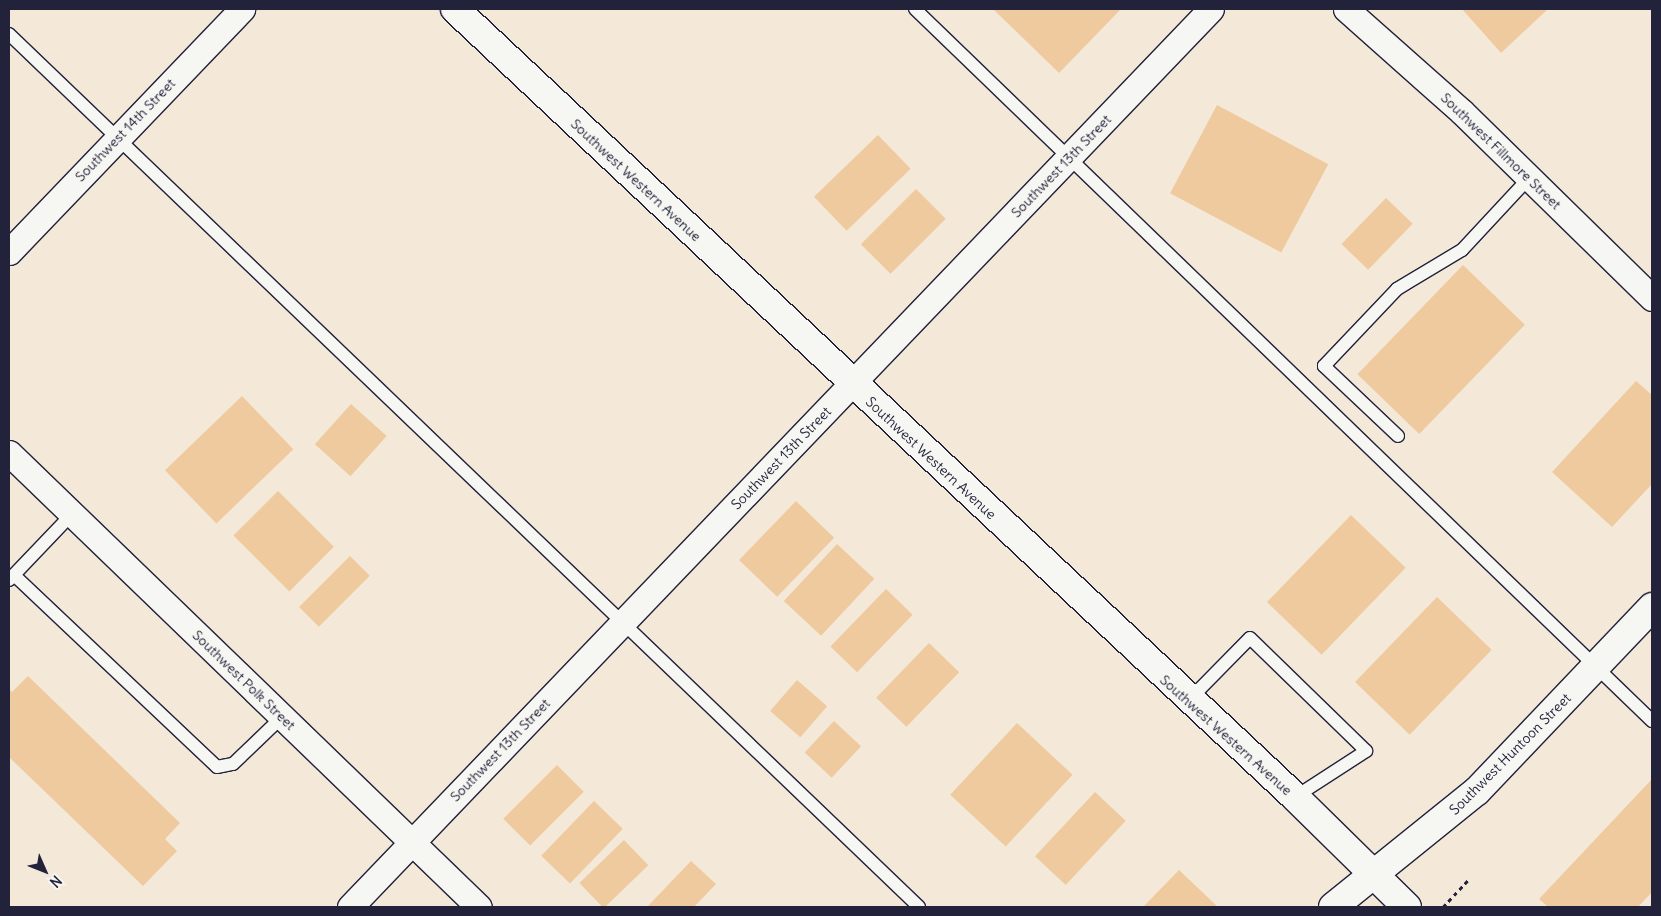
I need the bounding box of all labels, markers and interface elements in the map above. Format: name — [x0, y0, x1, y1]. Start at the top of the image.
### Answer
street label: Southwest 14th Street — [71, 75, 179, 185]
street label: Southwest Fillmore Street — [1437, 89, 1565, 213]
street label: Southwest 13th Street — [1008, 111, 1114, 221]
street label: Southwest Western Avenue — [567, 115, 705, 245]
street label: Southwest Western Avenue — [862, 393, 1000, 523]
street label: Southwest 13th Street — [728, 403, 834, 513]
street label: Southwest Polk Street — [189, 627, 299, 733]
street label: Southwest Western Avenue — [1157, 671, 1295, 799]
street label: Southwest Huntoon Street — [1446, 690, 1574, 818]
street label: Southwest 13th Street — [447, 695, 553, 805]
north arrow — [20, 846, 70, 896]
text: N — [46, 872, 66, 891]

